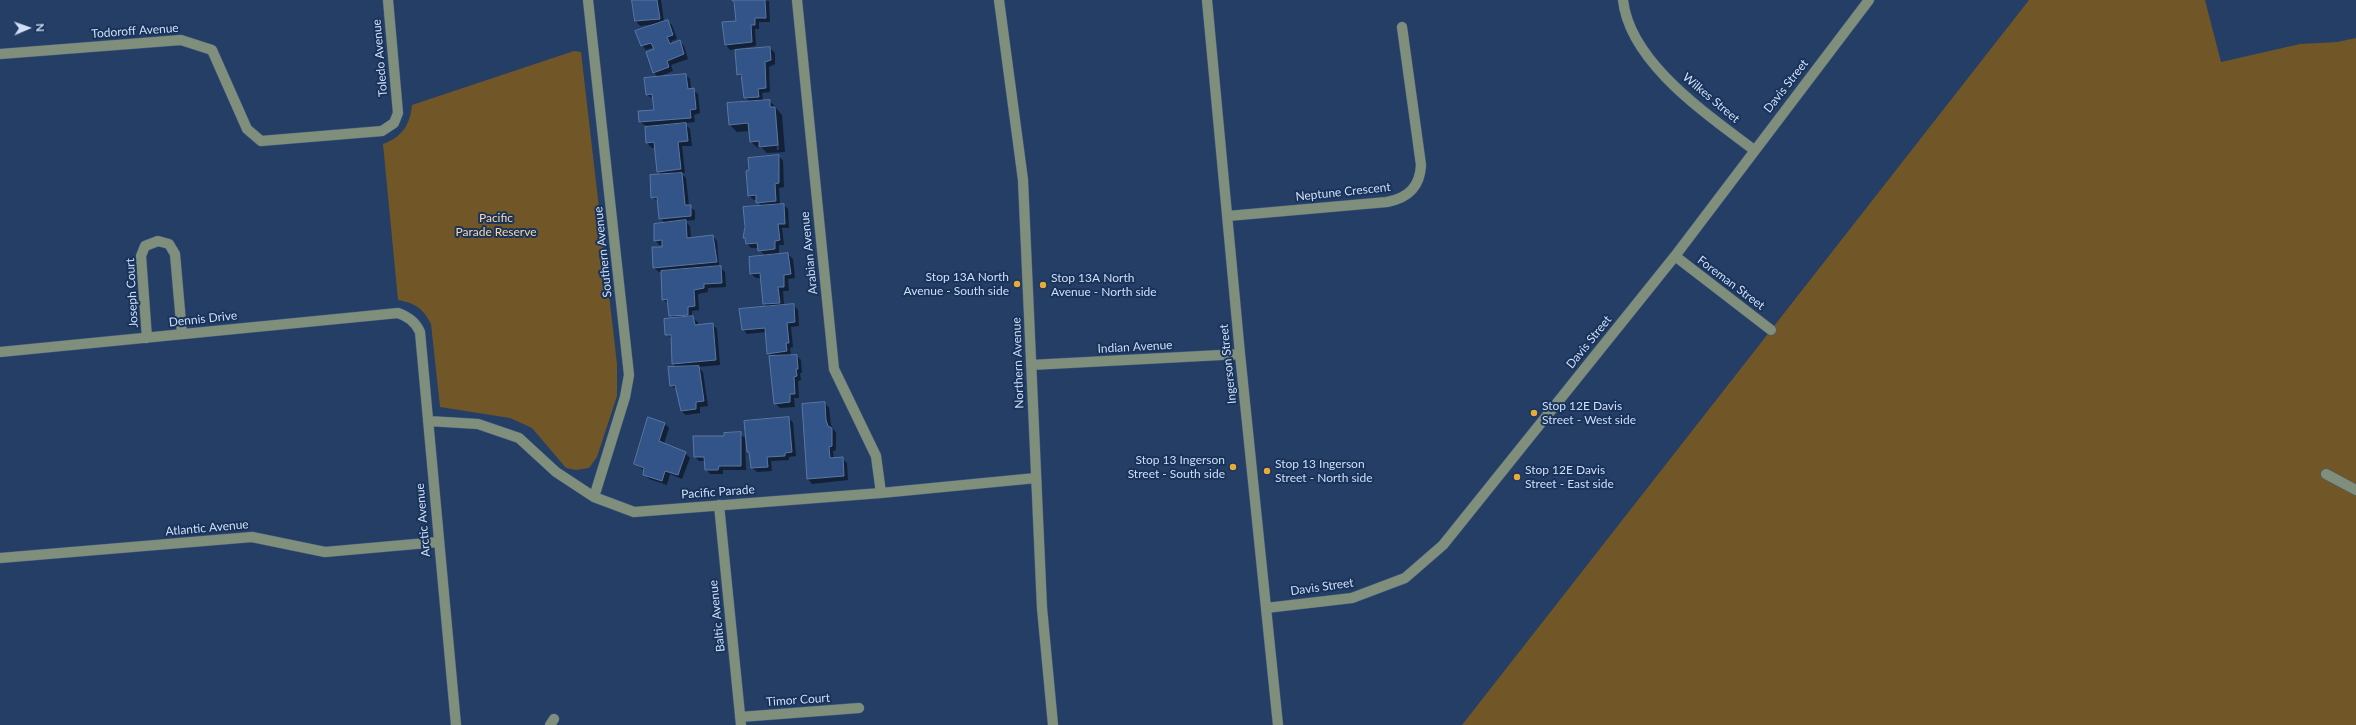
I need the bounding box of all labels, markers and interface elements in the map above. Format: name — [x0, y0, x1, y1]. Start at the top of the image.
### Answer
north arrow — [8, 8, 48, 48]
street label: Toledo Avenue — [369, 19, 391, 97]
street label: Todoroff Avenue — [91, 21, 179, 41]
text: N — [34, 23, 47, 32]
street label: Davis Street — [1761, 56, 1811, 116]
street label: Wilkes Street — [1680, 70, 1742, 126]
street label: Neptune Crescent — [1295, 180, 1391, 204]
street label: Southern Avenue — [591, 206, 615, 298]
park label: Pacific Parade Reserve — [455, 211, 537, 239]
street label: Arabian Avenue — [797, 211, 821, 295]
street label: Foreman Street — [1694, 253, 1768, 313]
street label: Joseph Court — [123, 258, 141, 328]
place label: Stop 13A North Avenue - South side — [904, 270, 1009, 298]
place label: Stop 13A North Avenue - North side — [1051, 271, 1157, 299]
marker: Stop 13A North Avenue - South side — [1012, 279, 1022, 289]
marker: Stop 13A North Avenue - North side — [1038, 280, 1048, 290]
street label: Dennis Drive — [168, 308, 238, 330]
street label: Davis Street — [1563, 313, 1615, 371]
street label: Northern Avenue — [1009, 317, 1027, 409]
street label: Ingerson Street — [1217, 323, 1239, 405]
street label: Indian Avenue — [1097, 338, 1173, 356]
place label: Stop 12E Davis Street - West side — [1542, 399, 1636, 427]
marker: Stop 12E Davis Street - West side — [1529, 408, 1539, 418]
place label: Stop 13 Ingerson Street - South side — [1128, 453, 1225, 481]
place label: Stop 13 Ingerson Street - North side — [1275, 457, 1373, 485]
marker: Stop 13 Ingerson Street - South side — [1228, 462, 1238, 472]
place label: Stop 12E Davis Street - East side — [1525, 463, 1614, 491]
marker: Stop 13 Ingerson Street - North side — [1262, 466, 1272, 476]
marker: Stop 12E Davis Street - East side — [1512, 472, 1522, 482]
street label: Pacific Parade — [681, 482, 755, 502]
street label: Arctic Avenue — [413, 483, 433, 557]
street label: Atlantic Avenue — [165, 517, 249, 539]
street label: Davis Street — [1289, 575, 1355, 599]
street label: Baltic Avenue — [706, 579, 728, 653]
street label: Timor Court — [766, 691, 830, 709]

